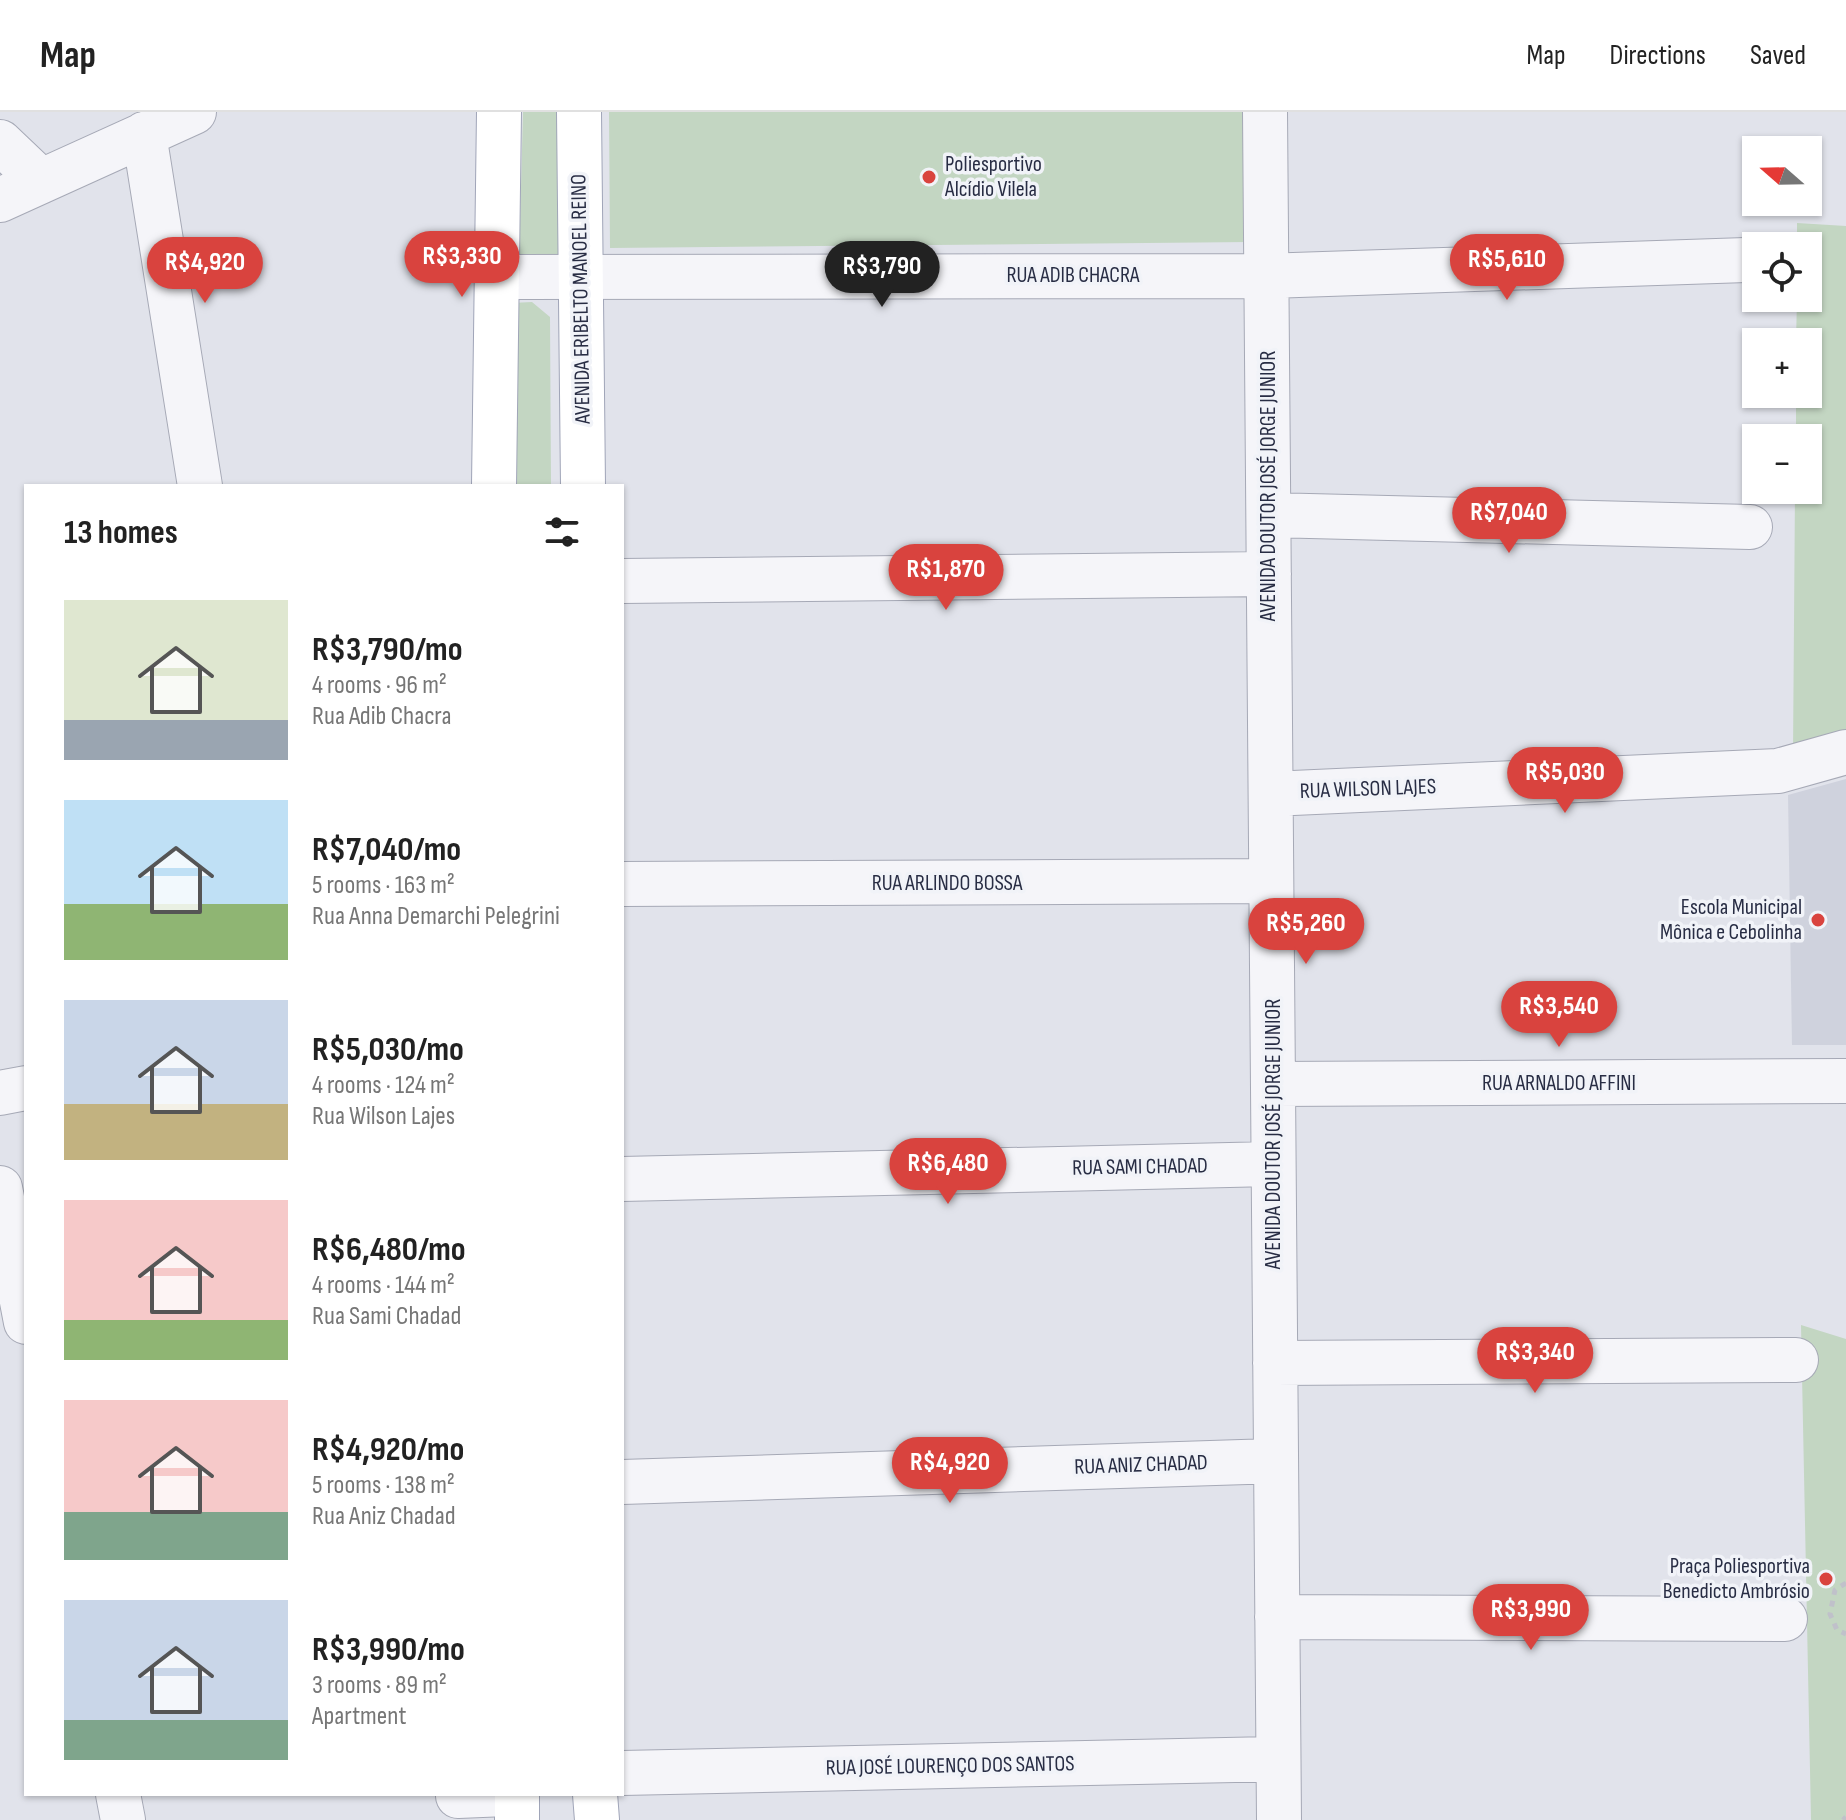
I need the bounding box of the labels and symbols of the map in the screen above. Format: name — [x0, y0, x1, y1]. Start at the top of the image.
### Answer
north arrow — [1742, 136, 1822, 216]
place label: Poliesportivo Alcídio Vilela — [944, 151, 1042, 203]
marker: Poliesportivo Alcídio Vilela — [920, 168, 938, 186]
street label: AVENIDA ERIBELTO MANOEL REINO — [565, 174, 597, 425]
pin: R$3,330 — [388, 231, 536, 299]
pin: R$5,610 — [1433, 234, 1581, 302]
pin: R$4,920 — [131, 237, 279, 305]
pin: R$3,790 — [808, 241, 956, 309]
street label: RUA ADIB CHACRA — [1007, 262, 1140, 289]
street label: AVENIDA DOUTOR JOSÉ JORGE JUNIOR — [1255, 351, 1282, 622]
pin: R$7,040 — [1435, 487, 1583, 555]
pin: R$1,870 — [872, 544, 1020, 612]
pin: R$5,030 — [1491, 747, 1639, 815]
street label: RUA WILSON LAJES — [1299, 773, 1437, 805]
street label: RUA ARLINDO BOSSA — [872, 870, 1023, 897]
place label: Escola Municipal Mônica e Cebolinha — [1660, 894, 1802, 946]
pin: R$5,260 — [1232, 898, 1380, 966]
marker: Escola Municipal Mônica e Cebolinha — [1809, 911, 1827, 929]
pin: R$3,540 — [1485, 981, 1633, 1049]
street label: AVENIDA DOUTOR JOSÉ JORGE JUNIOR — [1260, 999, 1287, 1270]
street label: RUA ARNALDO AFFINI — [1482, 1070, 1636, 1097]
pin: R$6,480 — [874, 1138, 1022, 1206]
street label: RUA SAMI CHADAD — [1072, 1152, 1208, 1182]
pin: R$3,340 — [1461, 1327, 1609, 1395]
pin: R$4,920 — [876, 1437, 1024, 1505]
street label: RUA ANIZ CHADAD — [1074, 1449, 1208, 1481]
place label: Praça Poliesportiva Benedicto Ambrósio — [1663, 1553, 1810, 1605]
marker: Praça Poliesportiva Benedicto Ambrósio — [1817, 1570, 1835, 1588]
pin: R$3,990 — [1457, 1584, 1605, 1652]
street label: RUA JOSÉ LOURENÇO DOS SANTOS — [825, 1750, 1075, 1782]

